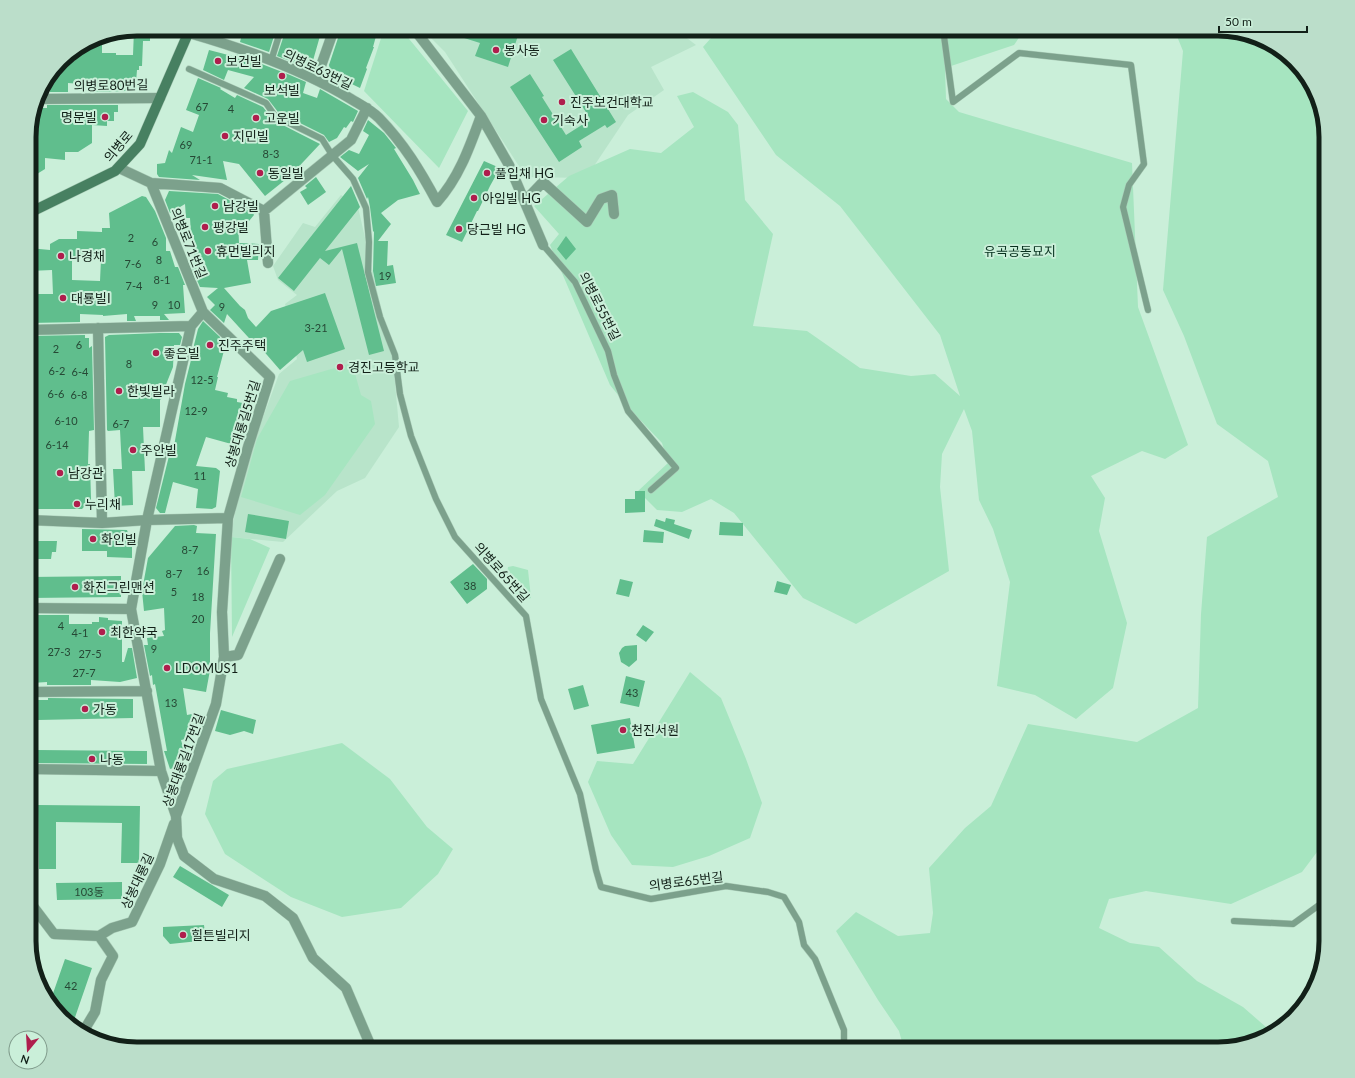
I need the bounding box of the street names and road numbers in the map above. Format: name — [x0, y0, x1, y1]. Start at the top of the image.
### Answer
street label: 의병로63번길 — [281, 45, 355, 93]
street label: 의병로80번길 — [73, 76, 149, 94]
street label: 의병로 — [100, 127, 136, 165]
street label: 의병로71번길 — [168, 205, 210, 281]
street label: 의병로55번길 — [576, 269, 624, 343]
street label: 상봉대룡길5번길 — [221, 378, 263, 470]
street label: 의병로65번길 — [471, 539, 533, 605]
street label: 상봉대룡길17번길 — [159, 711, 207, 809]
street label: 상봉대룡길 — [117, 851, 157, 911]
street label: 의병로65번길 — [648, 868, 724, 894]

